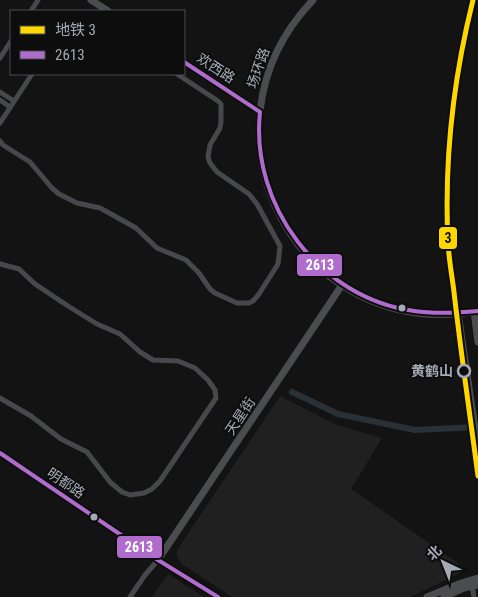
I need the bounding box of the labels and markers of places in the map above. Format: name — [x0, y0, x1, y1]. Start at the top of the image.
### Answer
unlabelled marker — [397, 303, 407, 313]
place label: 黄鹤山 — [411, 363, 453, 379]
marker: 黄鹤山 — [457, 364, 471, 378]
unlabelled marker — [89, 512, 99, 522]

